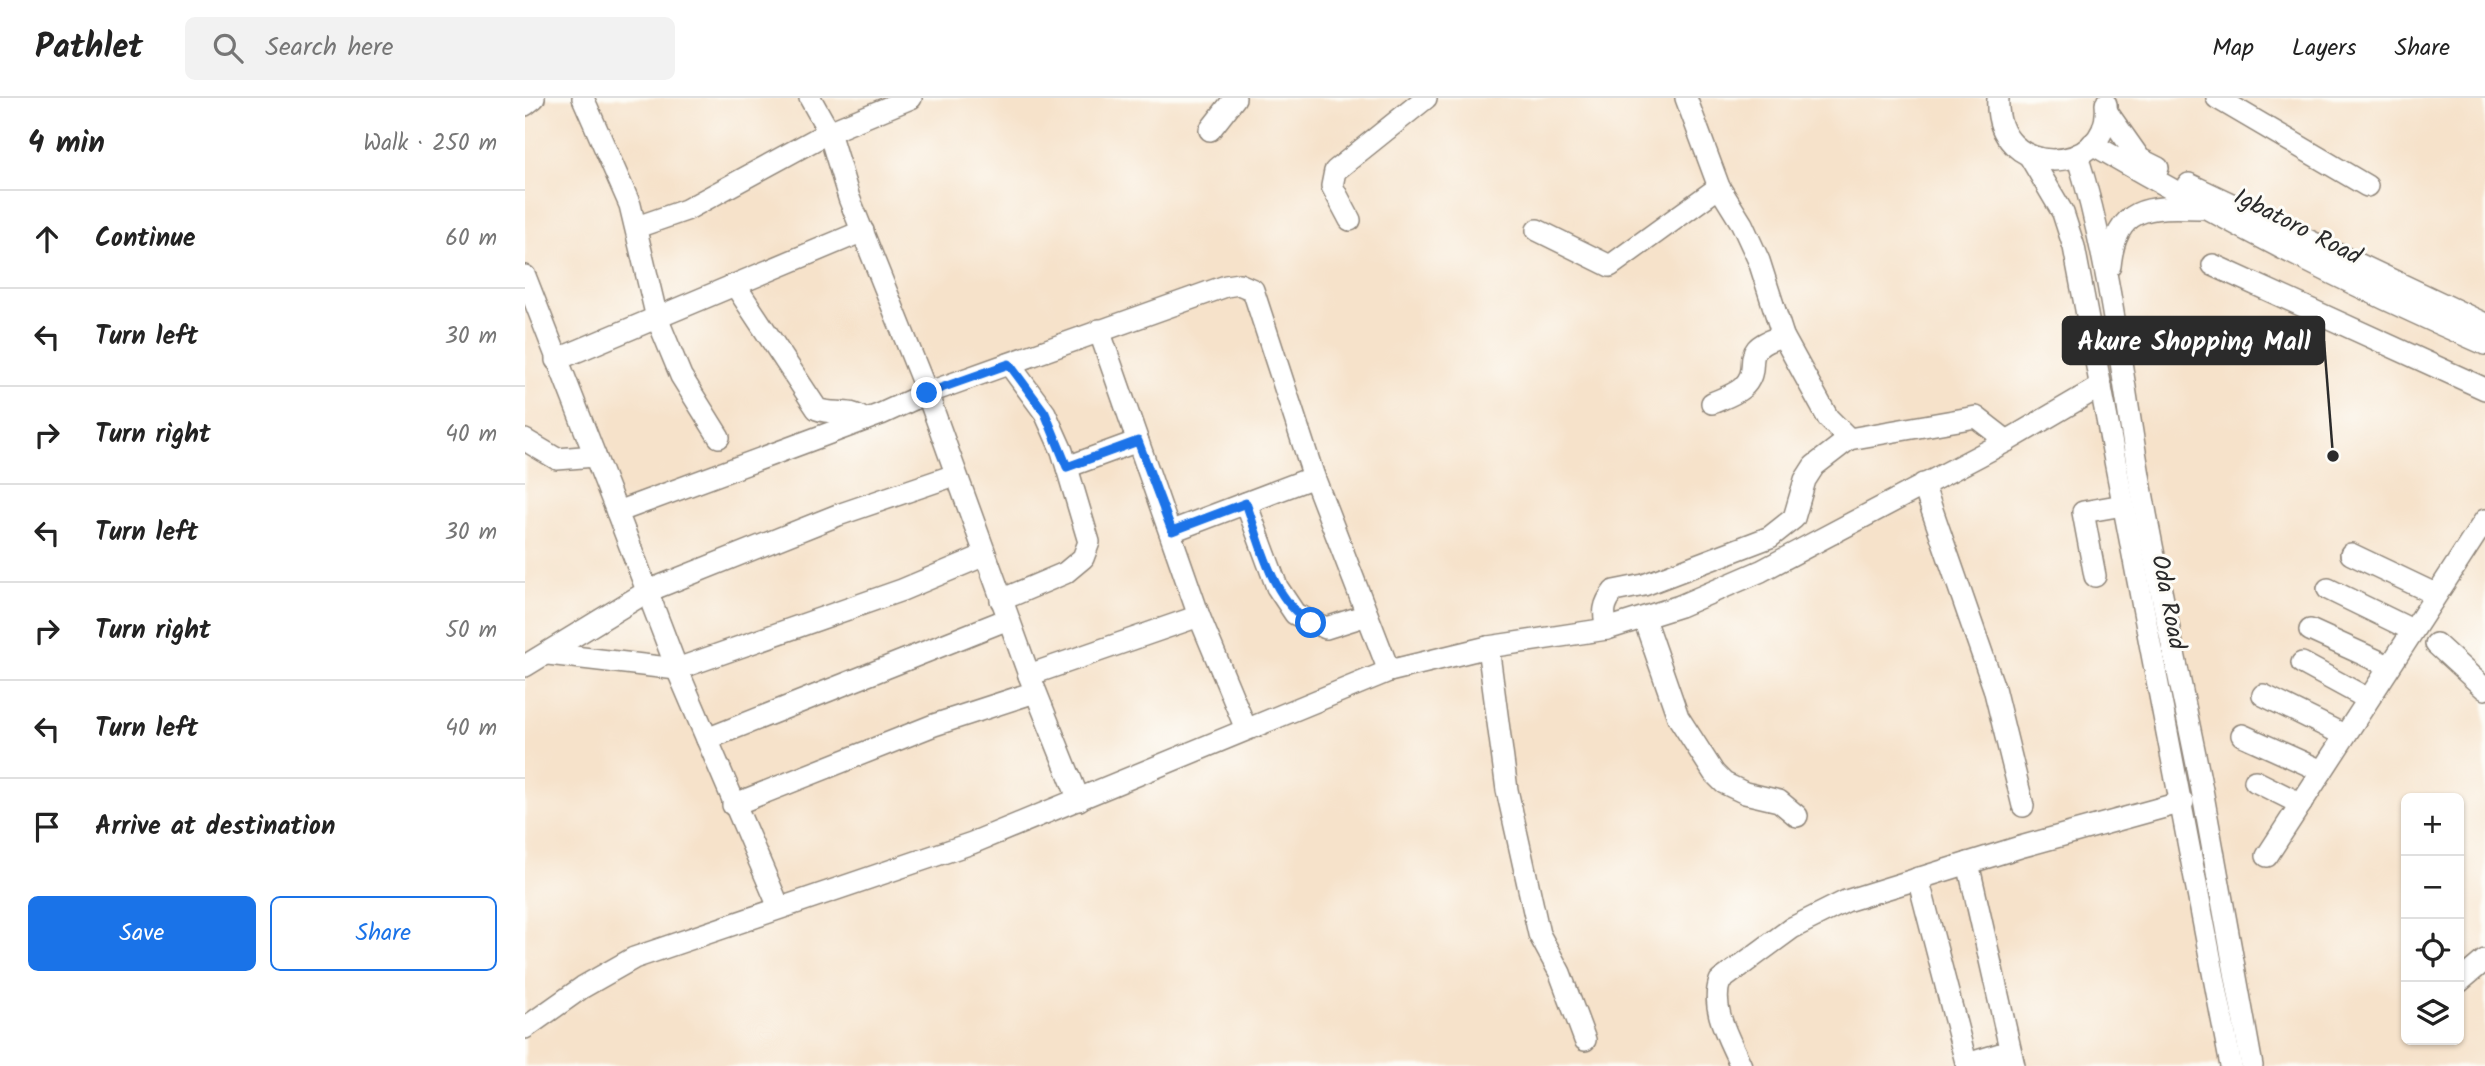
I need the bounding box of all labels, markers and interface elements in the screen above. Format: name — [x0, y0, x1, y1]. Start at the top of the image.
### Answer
search box — [185, 17, 675, 80]
text: Pathlet — [35, 22, 143, 75]
text: Search here — [265, 27, 393, 69]
icon: search — [209, 29, 247, 67]
text: Map — [2212, 29, 2254, 68]
text: Layers — [2292, 29, 2356, 68]
text: Share — [2394, 29, 2450, 68]
text: 4 min — [28, 120, 105, 168]
text: Walk · 250 m — [363, 126, 497, 162]
street label: Igbatoro Road — [2226, 178, 2369, 277]
text: Continue — [95, 218, 196, 260]
icon: ahead — [28, 220, 66, 258]
text: 60 m — [445, 221, 497, 257]
text: Turn left — [95, 316, 198, 358]
callout: Akure Shopping Mall — [2063, 317, 2324, 364]
icon: left — [28, 318, 66, 356]
text: 30 m — [445, 319, 497, 355]
text: Akure Shopping Mall — [2077, 322, 2311, 364]
route end — [911, 377, 942, 408]
text: Turn right — [95, 414, 211, 456]
icon: right — [28, 416, 66, 454]
text: 40 m — [445, 417, 497, 453]
text: Turn left — [95, 512, 198, 554]
icon: left — [28, 514, 66, 552]
text: 30 m — [445, 515, 497, 551]
street label: Oda Road — [2139, 552, 2196, 654]
route start — [1295, 607, 1326, 638]
text: Turn right — [95, 610, 211, 652]
icon: right — [28, 612, 66, 650]
text: 50 m — [446, 613, 497, 649]
text: Turn left — [95, 708, 198, 750]
icon: left — [28, 710, 66, 748]
text: 40 m — [445, 711, 497, 747]
map controls — [2401, 793, 2464, 1045]
button: + — [2401, 793, 2464, 856]
text: Arrive at destination — [95, 806, 335, 848]
icon: arrive — [28, 808, 66, 846]
button: − — [2401, 856, 2464, 919]
button: Save — [28, 896, 256, 971]
button: Share — [270, 896, 497, 971]
button: locate — [2401, 919, 2464, 982]
button: layers — [2401, 982, 2464, 1045]

